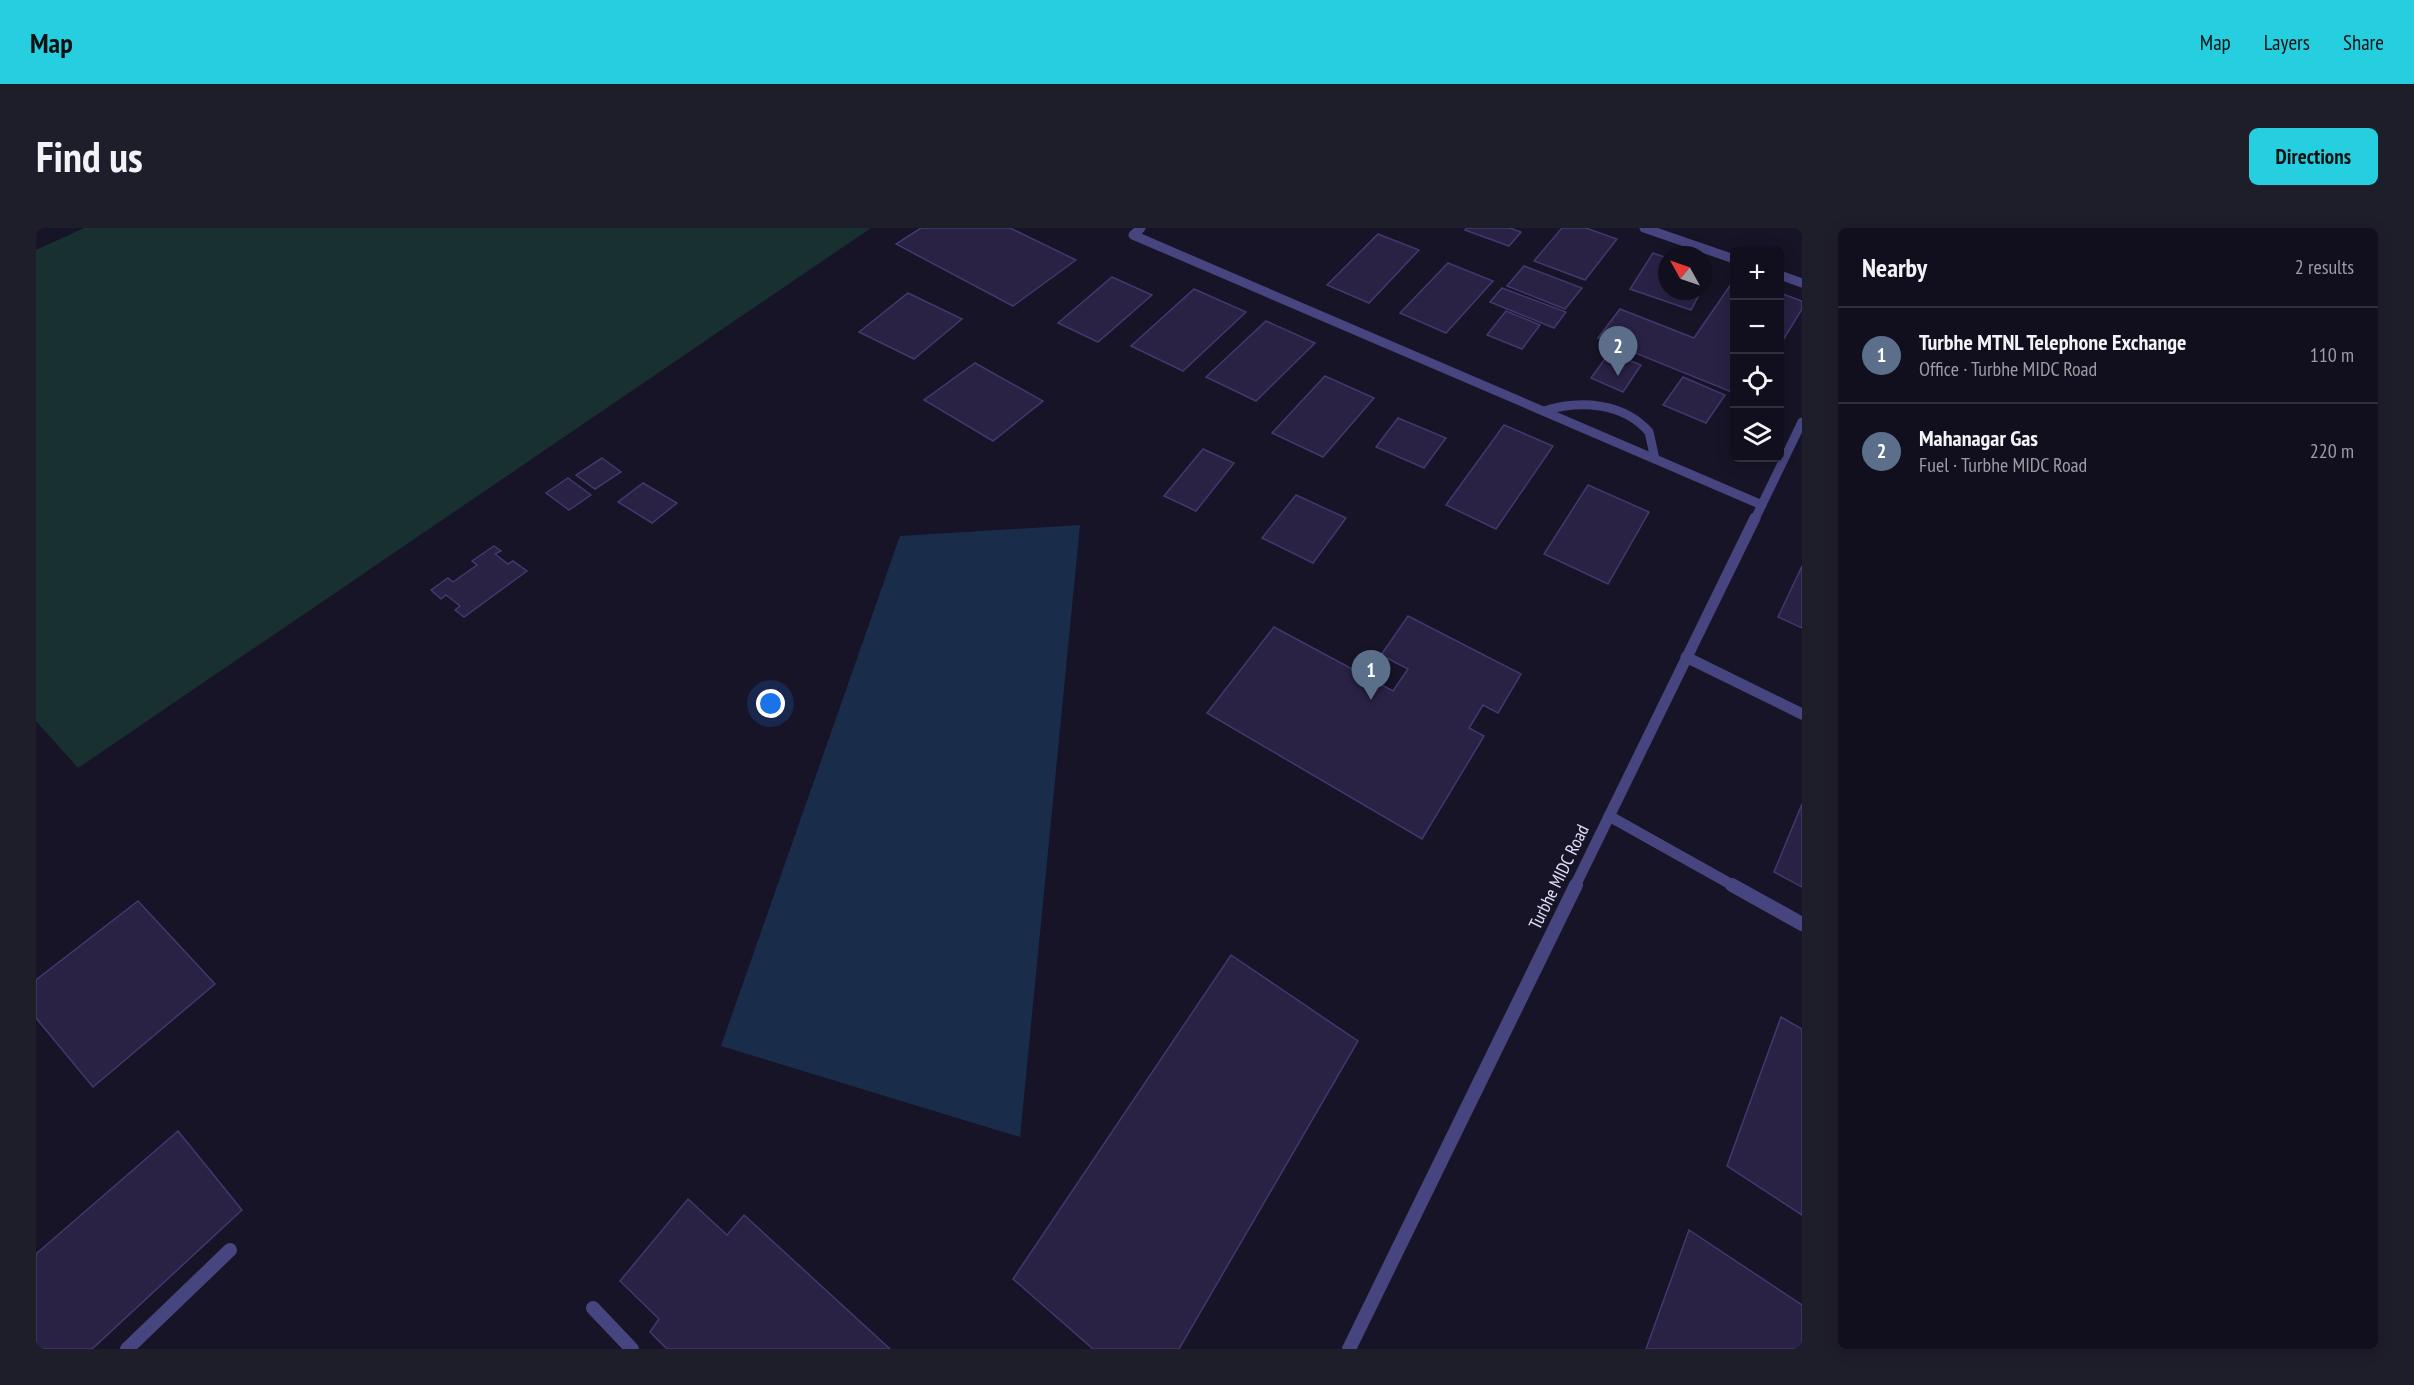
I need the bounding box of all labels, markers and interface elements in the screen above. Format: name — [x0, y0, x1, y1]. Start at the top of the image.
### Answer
text: Map — [30, 24, 73, 61]
text: Map — [2200, 29, 2231, 56]
text: Layers — [2264, 29, 2310, 56]
text: Share — [2343, 29, 2384, 56]
button: Directions — [2249, 128, 2378, 185]
text: Find us — [36, 129, 143, 184]
north arrow — [1658, 246, 1712, 300]
map controls — [1730, 246, 1784, 462]
button: + — [1730, 246, 1784, 300]
text: Nearby — [1862, 251, 1927, 284]
text: 2 results — [2295, 254, 2354, 280]
button: − — [1730, 300, 1784, 354]
pin: 2 — [1598, 326, 1638, 376]
text: Turbhe MTNL Telephone Exchange — [1919, 328, 2186, 356]
text: 1 — [1877, 342, 1886, 368]
text: 110 m — [2310, 342, 2354, 368]
button: locate — [1730, 354, 1784, 408]
text: Office · Turbhe MIDC Road — [1919, 356, 2097, 382]
button: layers — [1730, 408, 1784, 462]
text: Mahanagar Gas — [1919, 424, 2038, 452]
text: 2 — [1877, 438, 1886, 464]
text: 220 m — [2310, 438, 2354, 464]
text: Fuel · Turbhe MIDC Road — [1919, 452, 2087, 478]
pin: 1 — [1352, 650, 1390, 700]
your location — [756, 689, 785, 718]
street label: Turbhe MIDC Road — [1523, 821, 1594, 933]

